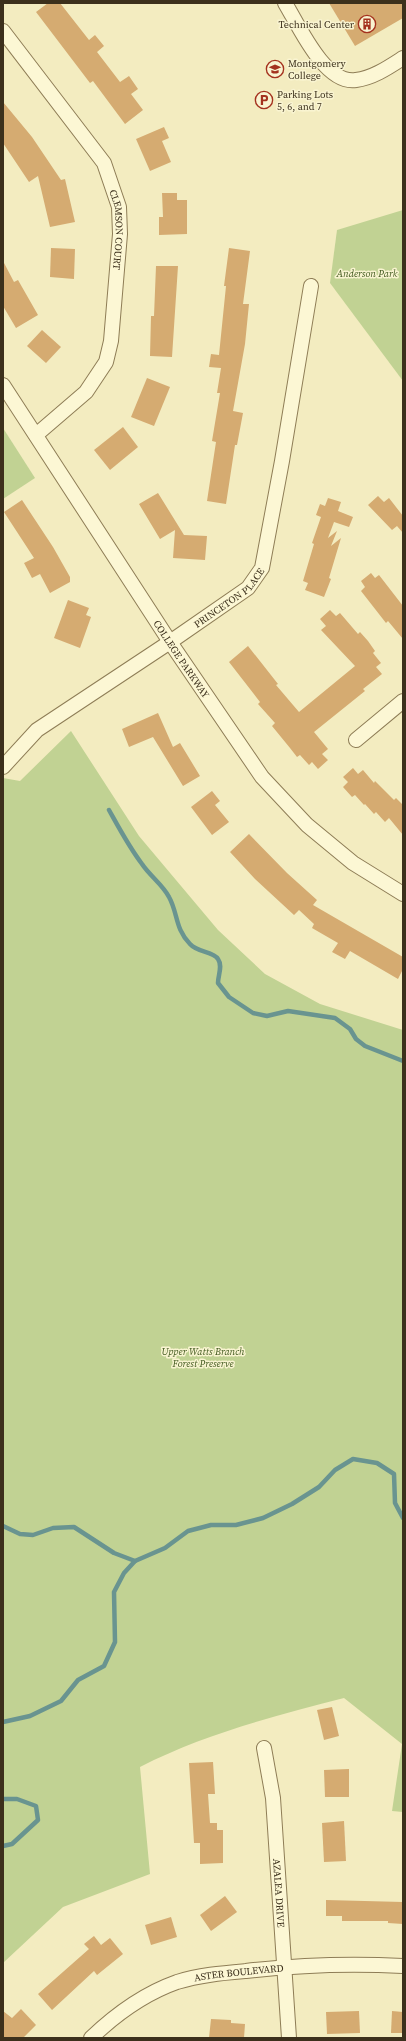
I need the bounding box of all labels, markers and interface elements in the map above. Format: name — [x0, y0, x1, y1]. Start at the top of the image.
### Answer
building icon: Technical Center — [357, 14, 377, 34]
place label: Technical Center — [278, 18, 355, 31]
place label: Montgomery College — [288, 57, 347, 82]
school or university icon: Montgomery College — [265, 59, 285, 79]
place label: Parking Lots 5, 6, and 7 — [277, 88, 333, 113]
parking icon: Parking Lots 5, 6, and 7 — [254, 90, 274, 110]
street label: CLEMSON COURT — [106, 188, 126, 270]
park label: Anderson Park — [336, 267, 398, 280]
street label: PRINCETON PLACE — [191, 565, 267, 631]
street label: COLLEGE PARKWAY — [150, 618, 213, 701]
park label: Upper Watts Branch Forest Preserve — [161, 1345, 245, 1370]
street label: AZALEA DRIVE — [270, 1858, 288, 1928]
street label: ASTER BOULEVARD — [193, 1961, 284, 1984]

